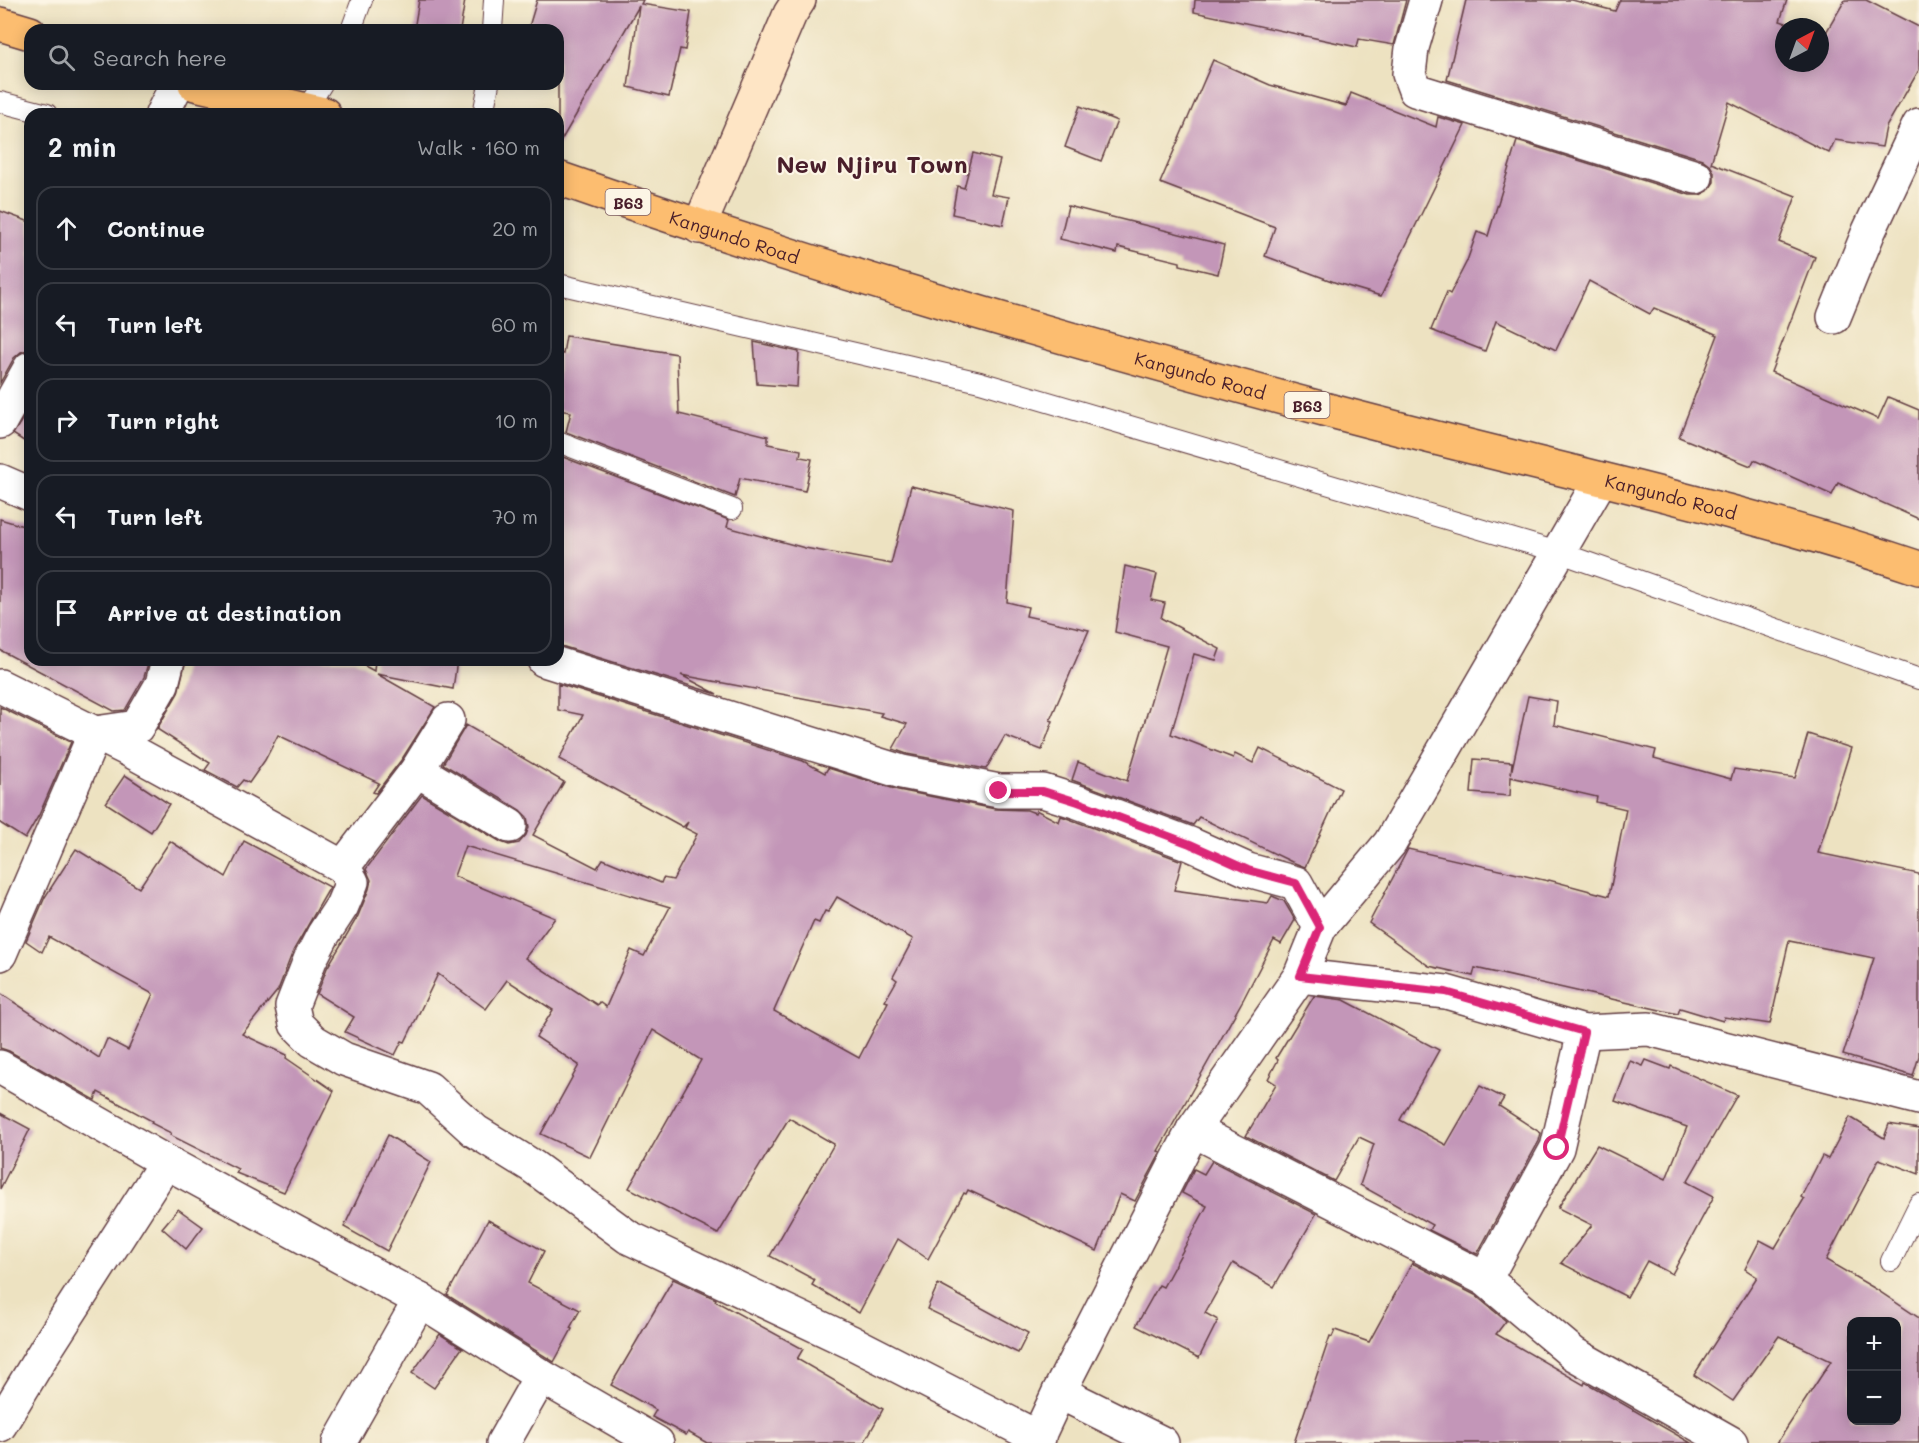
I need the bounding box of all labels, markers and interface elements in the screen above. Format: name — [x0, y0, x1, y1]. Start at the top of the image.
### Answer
north arrow — [1775, 18, 1829, 72]
search box — [24, 24, 564, 90]
icon: search — [45, 41, 78, 74]
text: Search here — [93, 43, 227, 72]
text: 2 min — [48, 130, 116, 164]
text: Walk · 160 m — [417, 134, 540, 160]
district label: New Njiru Town — [777, 148, 967, 179]
road number: B63 — [606, 189, 650, 215]
street label: Kangundo Road — [666, 205, 802, 269]
icon: ahead — [50, 212, 83, 245]
text: Continue — [107, 214, 205, 243]
text: 20 m — [492, 215, 538, 241]
icon: left — [50, 308, 83, 341]
text: Turn left — [107, 310, 203, 339]
text: 60 m — [491, 311, 538, 337]
street label: Kangundo Road — [1132, 346, 1269, 405]
road number: B63 — [1284, 392, 1330, 418]
icon: right — [50, 404, 83, 437]
text: Turn right — [107, 406, 219, 435]
text: 10 m — [494, 407, 538, 433]
street label: Kangundo Road — [1602, 468, 1739, 525]
icon: left — [50, 500, 83, 533]
text: Turn left — [107, 502, 203, 531]
text: 70 m — [492, 503, 538, 529]
icon: arrive — [50, 596, 83, 629]
text: Arrive at destination — [107, 598, 342, 627]
route end — [985, 777, 1011, 803]
route start — [1543, 1134, 1569, 1160]
map controls — [1847, 1317, 1901, 1425]
button: + — [1847, 1317, 1901, 1371]
button: − — [1847, 1371, 1901, 1425]

